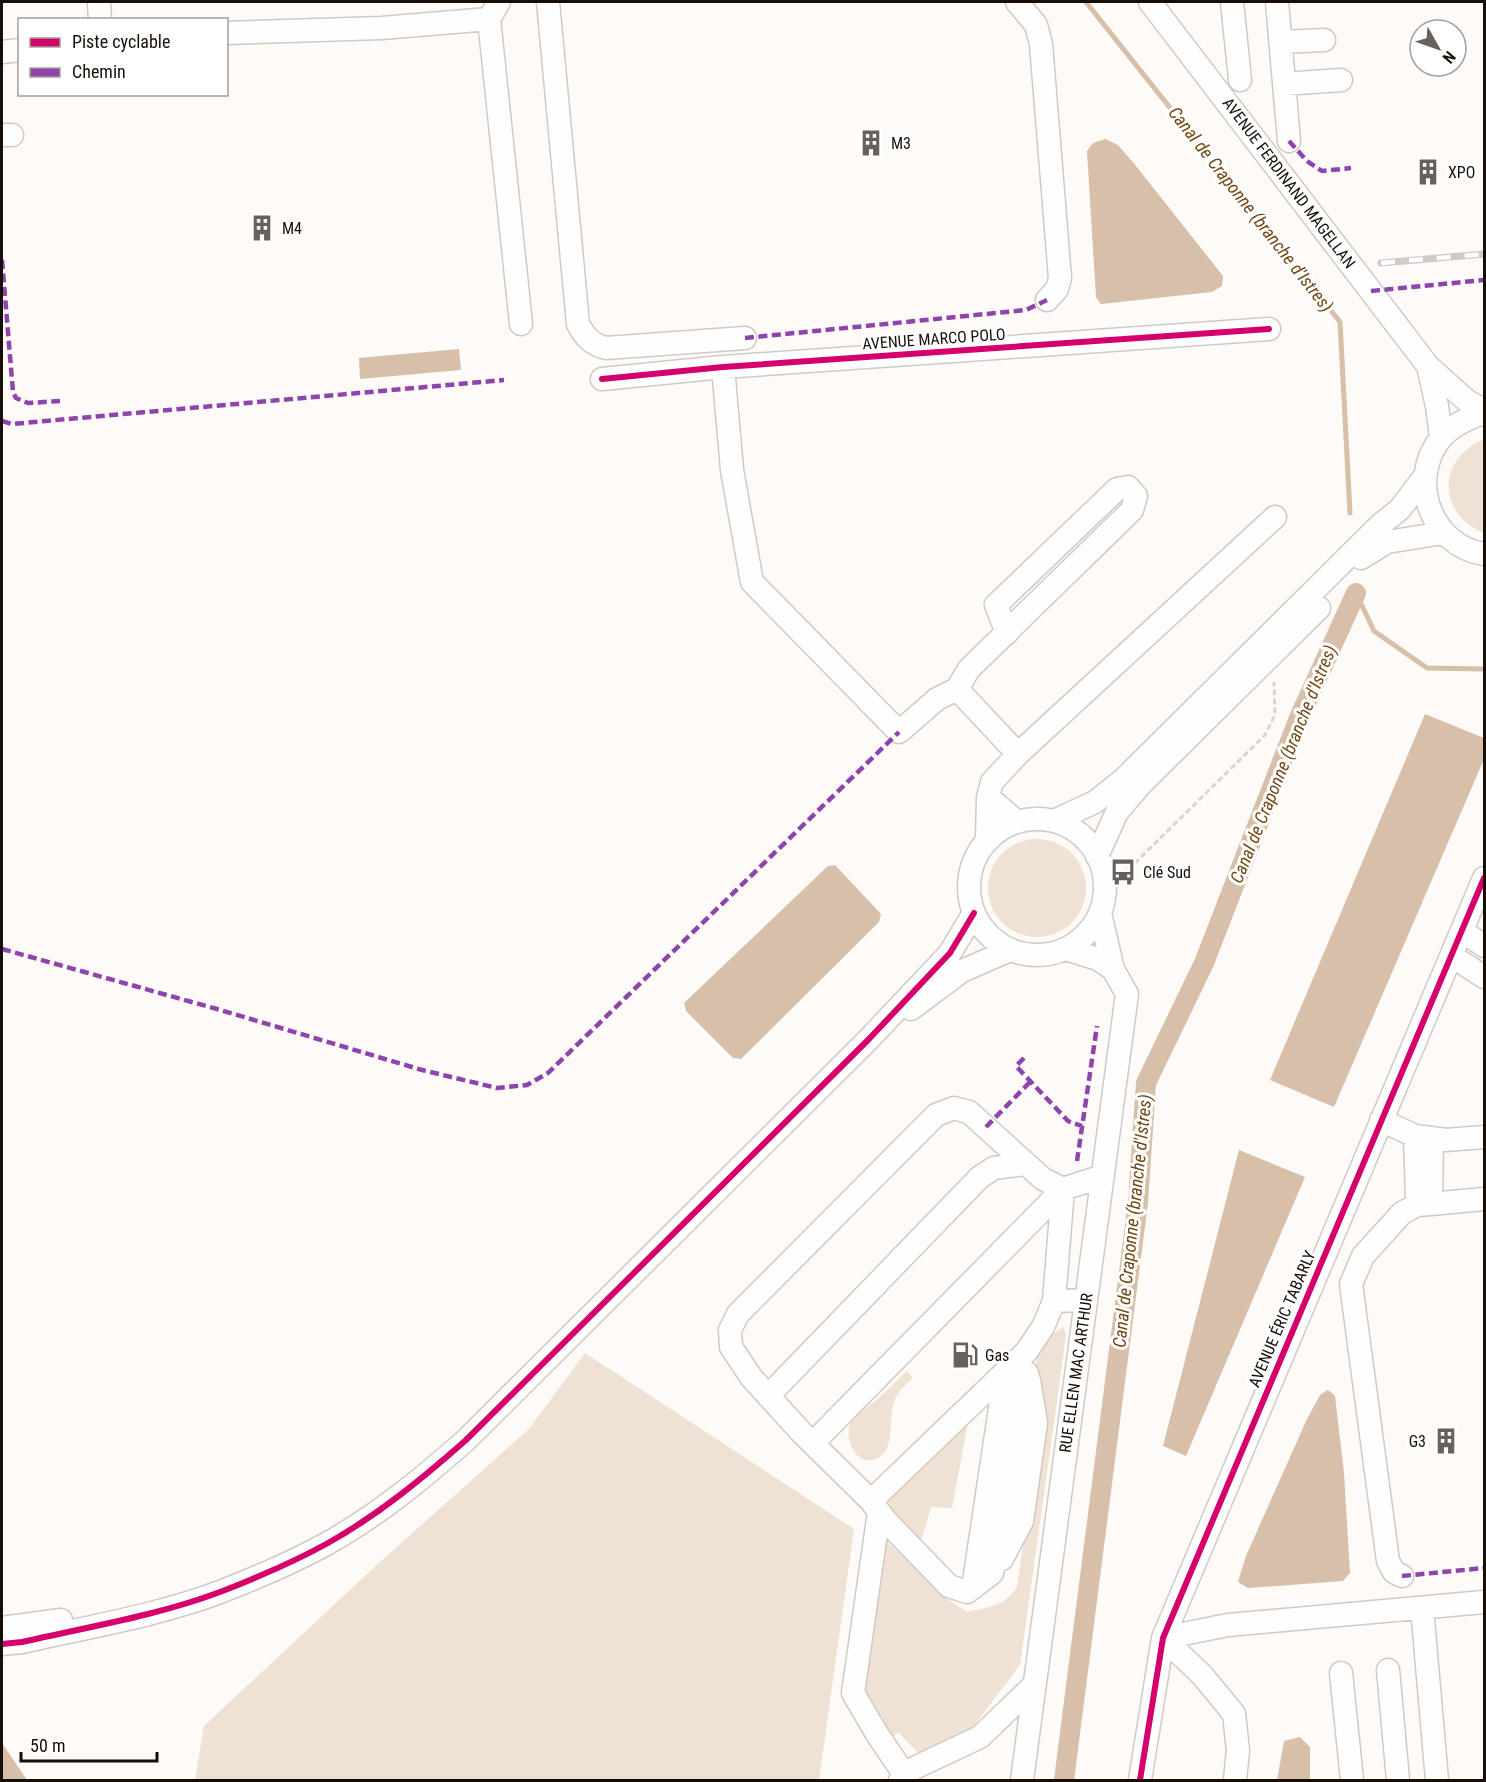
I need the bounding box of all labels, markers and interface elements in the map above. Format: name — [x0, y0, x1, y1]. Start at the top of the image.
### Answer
legend — [18, 18, 228, 96]
north arrow — [1408, 18, 1468, 78]
text: Piste cyclable — [72, 31, 170, 52]
text: N — [1439, 47, 1460, 67]
text: Chemin — [72, 61, 126, 82]
street label: AVENUE FERDINAND MAGELLAN — [1219, 94, 1359, 272]
water label: Canal de Craponne (branche d'Istres) — [1164, 102, 1338, 316]
building icon: M3 — [856, 128, 886, 158]
place label: M3 — [891, 134, 911, 153]
building icon: XPO — [1413, 157, 1443, 187]
place label: XPO — [1448, 163, 1475, 182]
building icon: M4 — [247, 213, 277, 243]
place label: M4 — [282, 219, 302, 238]
street label: AVENUE MARCO POLO — [862, 325, 1006, 353]
water label: Canal de Craponne (branche d'Istres) — [1226, 642, 1341, 886]
bus stop icon: Clé Sud — [1108, 857, 1138, 887]
place label: Clé Sud — [1143, 863, 1191, 882]
water label: Canal de Craponne (branche d'Istres) — [1108, 1093, 1157, 1349]
street label: AVENUE ÉRIC TABARLY — [1245, 1247, 1320, 1390]
street label: RUE ELLEN MAC ARTHUR — [1055, 1292, 1097, 1454]
fuel station icon: Gas — [950, 1340, 980, 1370]
place label: Gas — [985, 1346, 1009, 1365]
building icon: G3 — [1431, 1426, 1461, 1456]
place label: G3 — [1409, 1432, 1426, 1451]
scale bar — [21, 1725, 158, 1763]
text: 50 m — [30, 1735, 65, 1756]

